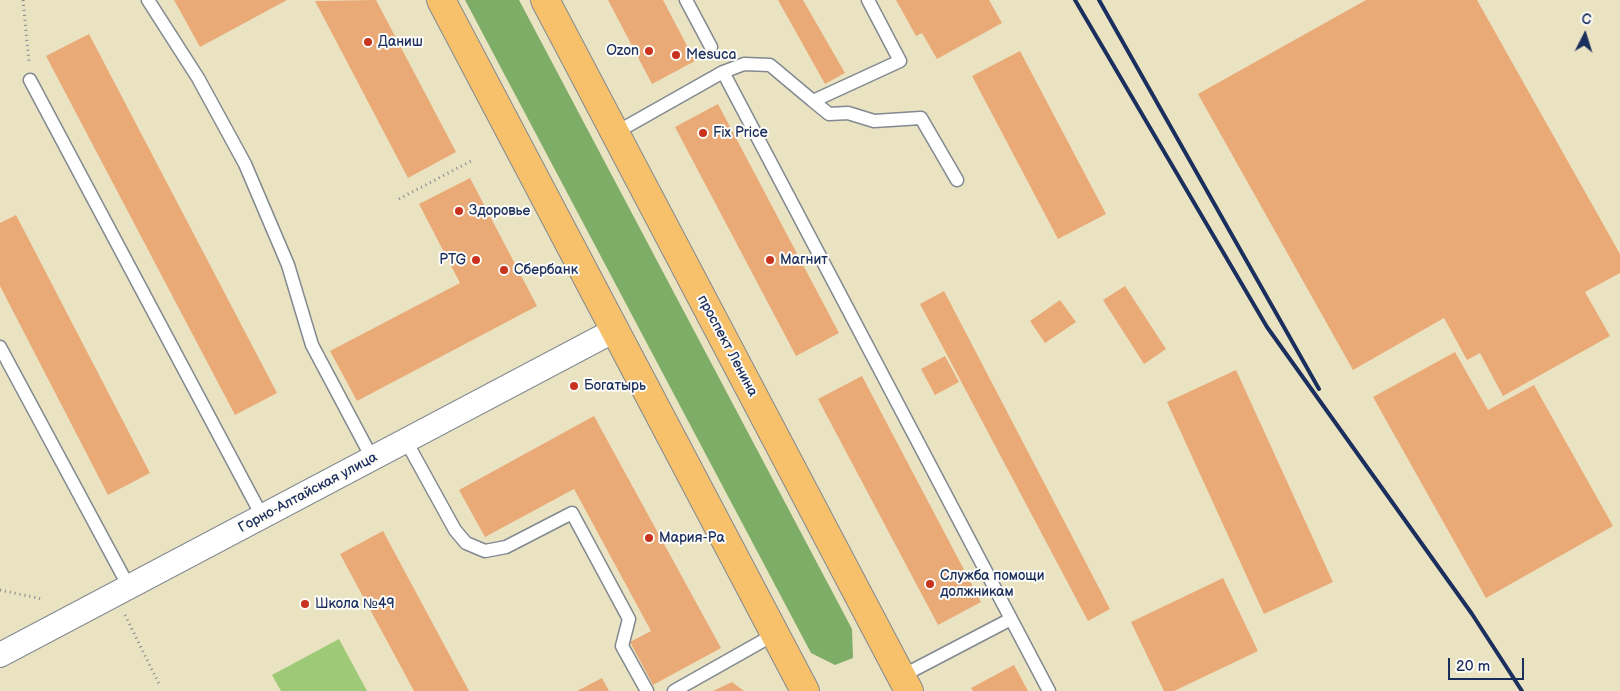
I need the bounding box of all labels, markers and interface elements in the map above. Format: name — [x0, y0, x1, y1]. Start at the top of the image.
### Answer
north arrow — [1560, 10, 1610, 60]
text: С — [1581, 11, 1592, 28]
place label: Даниш — [378, 34, 423, 50]
marker: Даниш — [362, 36, 374, 48]
place label: Ozon — [606, 43, 639, 59]
marker: Ozon — [643, 45, 655, 57]
place label: Mesuca — [686, 47, 736, 63]
marker: Mesuca — [670, 49, 682, 61]
place label: Fix Price — [713, 125, 768, 141]
marker: Fix Price — [697, 127, 709, 139]
place label: Здоровье — [469, 203, 530, 219]
marker: Здоровье — [453, 205, 465, 217]
place label: PTG — [439, 252, 466, 268]
place label: Магнит — [780, 252, 828, 268]
marker: PTG — [470, 254, 482, 266]
marker: Магнит — [764, 254, 776, 266]
place label: Сбербанк — [514, 262, 578, 278]
marker: Сбербанк — [498, 264, 510, 276]
street label: проспект Ленина — [693, 292, 761, 400]
place label: Богатырь — [584, 378, 646, 394]
marker: Богатырь — [568, 380, 580, 392]
street label: Горно-Алтайская улица — [236, 449, 380, 537]
place label: Мария-Ра — [659, 530, 725, 546]
marker: Мария-Ра — [643, 532, 655, 544]
place label: Служба помощи должникам — [940, 568, 1045, 600]
marker: Служба помощи должникам — [924, 578, 936, 590]
place label: Школа №49 — [315, 596, 395, 612]
marker: Школа №49 — [299, 598, 311, 610]
scale bar — [1450, 648, 1526, 680]
text: 20 m — [1456, 657, 1490, 676]

